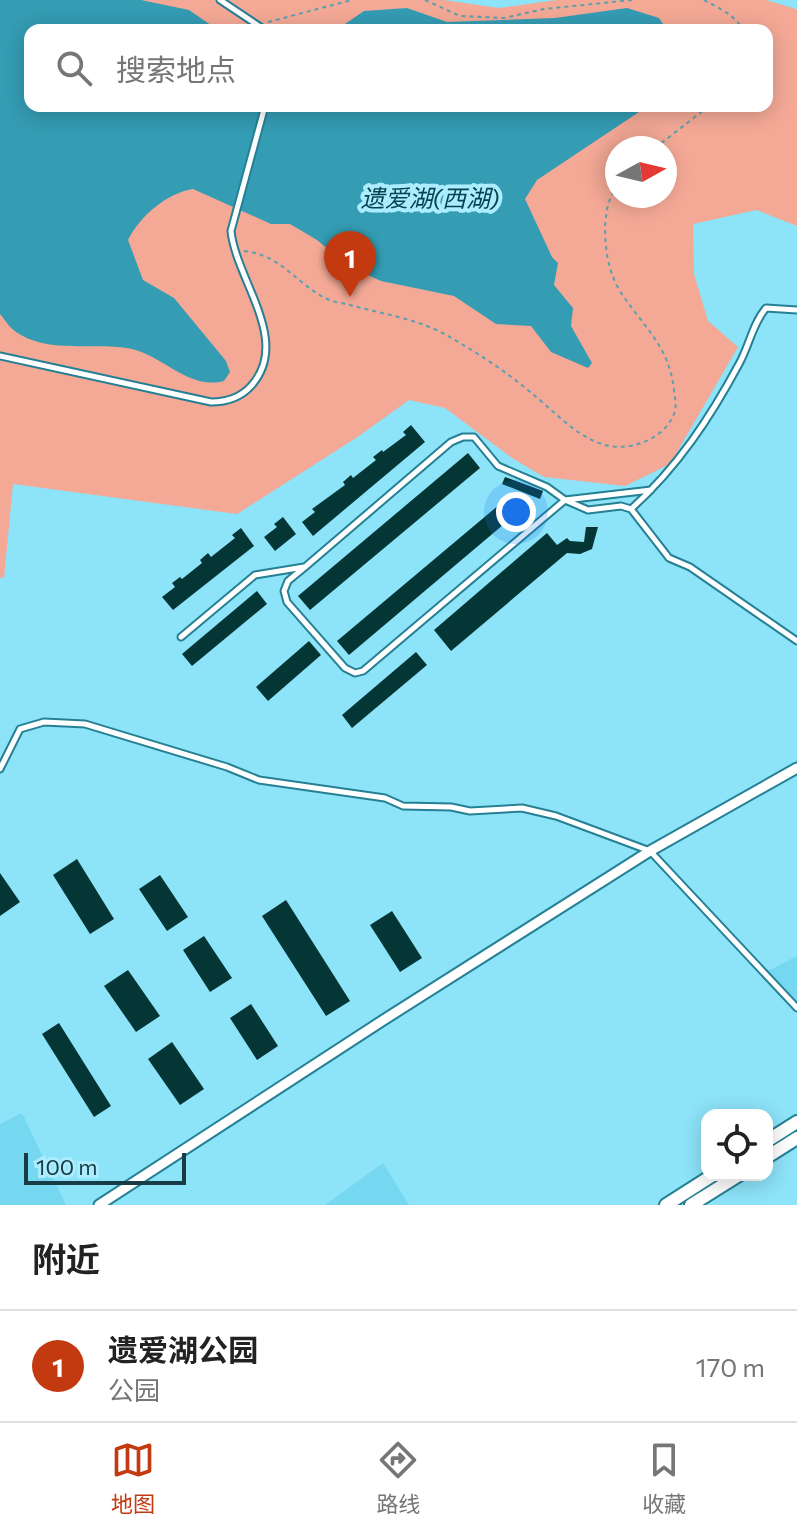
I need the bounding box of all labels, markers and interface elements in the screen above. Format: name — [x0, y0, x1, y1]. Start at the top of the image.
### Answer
search box — [24, 24, 773, 112]
icon: search — [52, 46, 96, 90]
text: 搜索地点 — [116, 50, 236, 87]
north arrow — [605, 136, 677, 208]
water label: 遗爱湖(西湖) — [361, 183, 499, 212]
pin: 1 — [324, 231, 376, 297]
your location — [496, 492, 536, 532]
map controls — [701, 1109, 773, 1181]
button: locate — [701, 1109, 773, 1181]
scale bar — [24, 1149, 186, 1185]
text: 100 m — [36, 1153, 98, 1180]
text: 附近 — [32, 1237, 100, 1279]
text: 遗爱湖公园 — [108, 1330, 258, 1367]
text: 1 — [52, 1351, 64, 1382]
text: 170 m — [696, 1351, 765, 1382]
text: 公园 — [108, 1374, 160, 1405]
tab: 地图 — [111, 1438, 155, 1518]
tab: 路线 — [376, 1438, 420, 1518]
tab: 收藏 — [642, 1438, 686, 1518]

